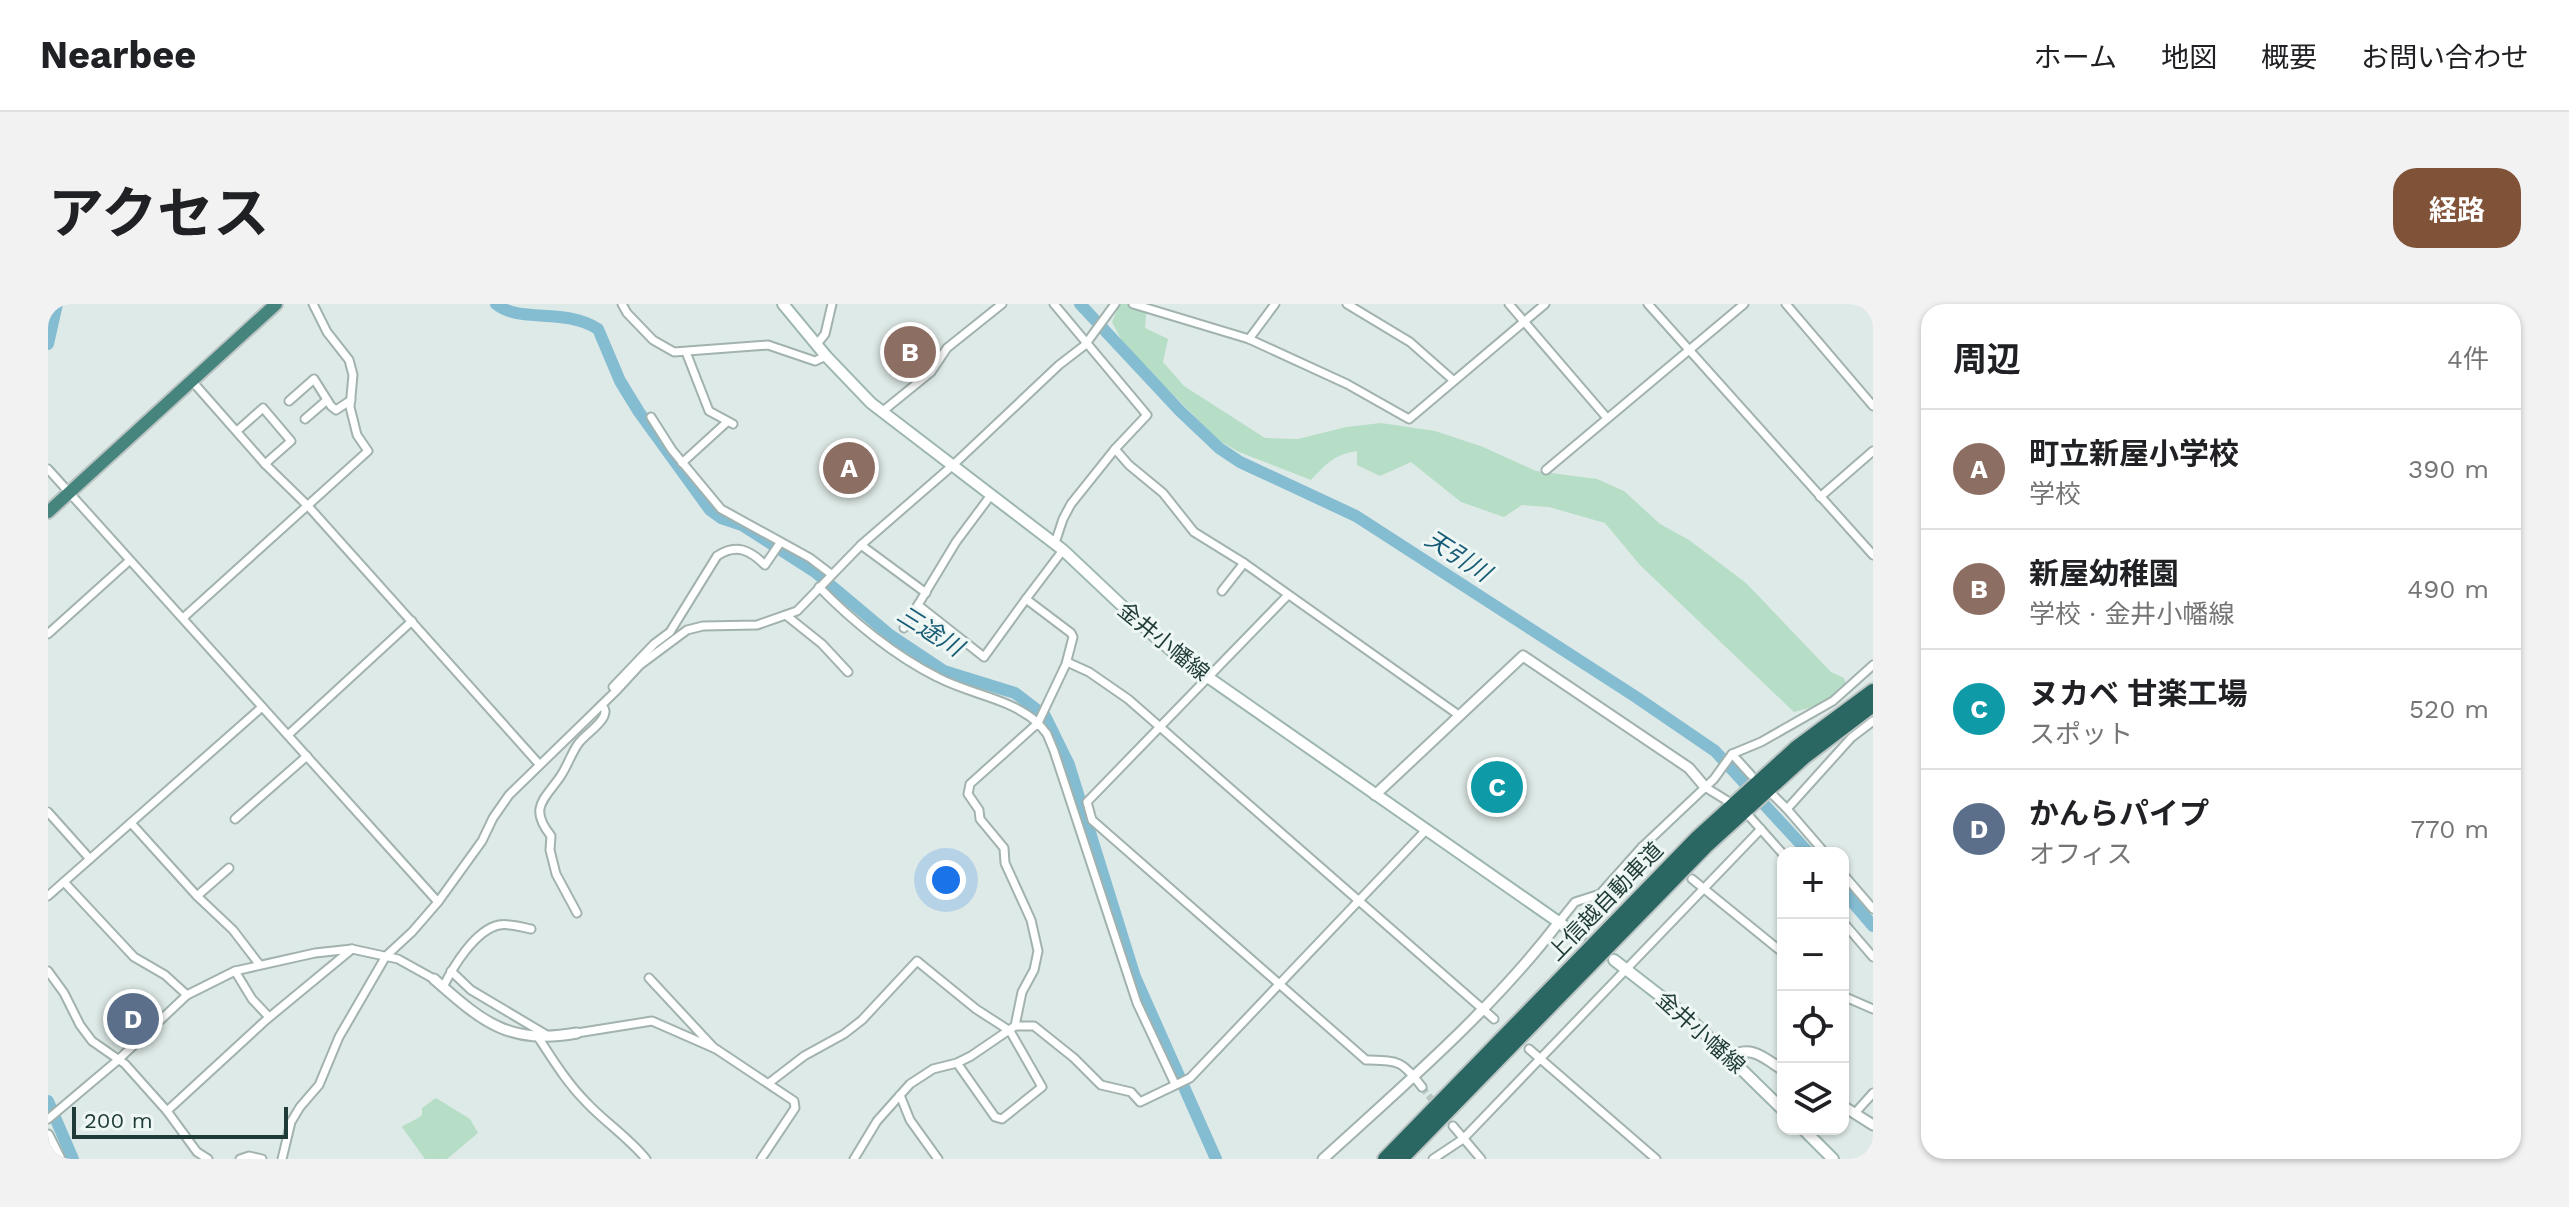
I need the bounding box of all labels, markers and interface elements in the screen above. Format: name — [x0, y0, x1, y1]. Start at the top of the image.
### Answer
text: Nearbee — [40, 33, 196, 77]
text: ホーム — [2034, 41, 2117, 74]
text: 地図 — [2161, 41, 2217, 74]
text: 概要 — [2261, 41, 2317, 74]
text: お問い合わせ — [2361, 41, 2529, 74]
button: 経路 — [2393, 168, 2521, 248]
text: アクセス — [48, 181, 269, 247]
pin: B — [884, 322, 936, 382]
text: 周辺 — [1953, 339, 2021, 379]
text: 4件 — [2447, 344, 2489, 374]
text: 町立新屋小学校 — [2029, 436, 2239, 471]
pin: A — [823, 438, 875, 498]
text: A — [1970, 454, 1988, 484]
text: 390 m — [2408, 454, 2489, 484]
text: 学校 — [2029, 479, 2081, 509]
water label: 天引川 — [1420, 525, 1498, 589]
text: 新屋幼稚園 — [2029, 556, 2179, 591]
text: B — [1970, 574, 1988, 604]
text: 490 m — [2407, 574, 2489, 604]
street label: 金井小幡線 — [1113, 597, 1214, 686]
text: 学校 · 金井小幡線 — [2029, 599, 2235, 629]
water label: 三途川 — [892, 600, 970, 664]
text: ヌカベ 甘楽工場 — [2029, 676, 2248, 711]
text: C — [1970, 694, 1988, 724]
text: 520 m — [2409, 694, 2489, 724]
text: スポット — [2029, 719, 2133, 749]
pin: C — [1471, 757, 1523, 817]
text: かんらパイプ — [2029, 796, 2209, 831]
text: D — [1970, 814, 1988, 844]
text: 770 m — [2411, 814, 2489, 844]
street label: 上信越自動車道 — [1543, 837, 1668, 965]
text: オフィス — [2029, 839, 2132, 869]
map controls — [1777, 847, 1849, 1135]
button: + — [1777, 847, 1849, 919]
your location — [926, 860, 966, 900]
button: − — [1777, 919, 1849, 991]
street label: 金井小幡線 — [1651, 986, 1750, 1078]
pin: D — [107, 989, 159, 1049]
button: locate — [1777, 991, 1849, 1063]
button: layers — [1777, 1063, 1849, 1135]
scale bar — [72, 1103, 288, 1139]
text: 200 m — [84, 1108, 153, 1133]

